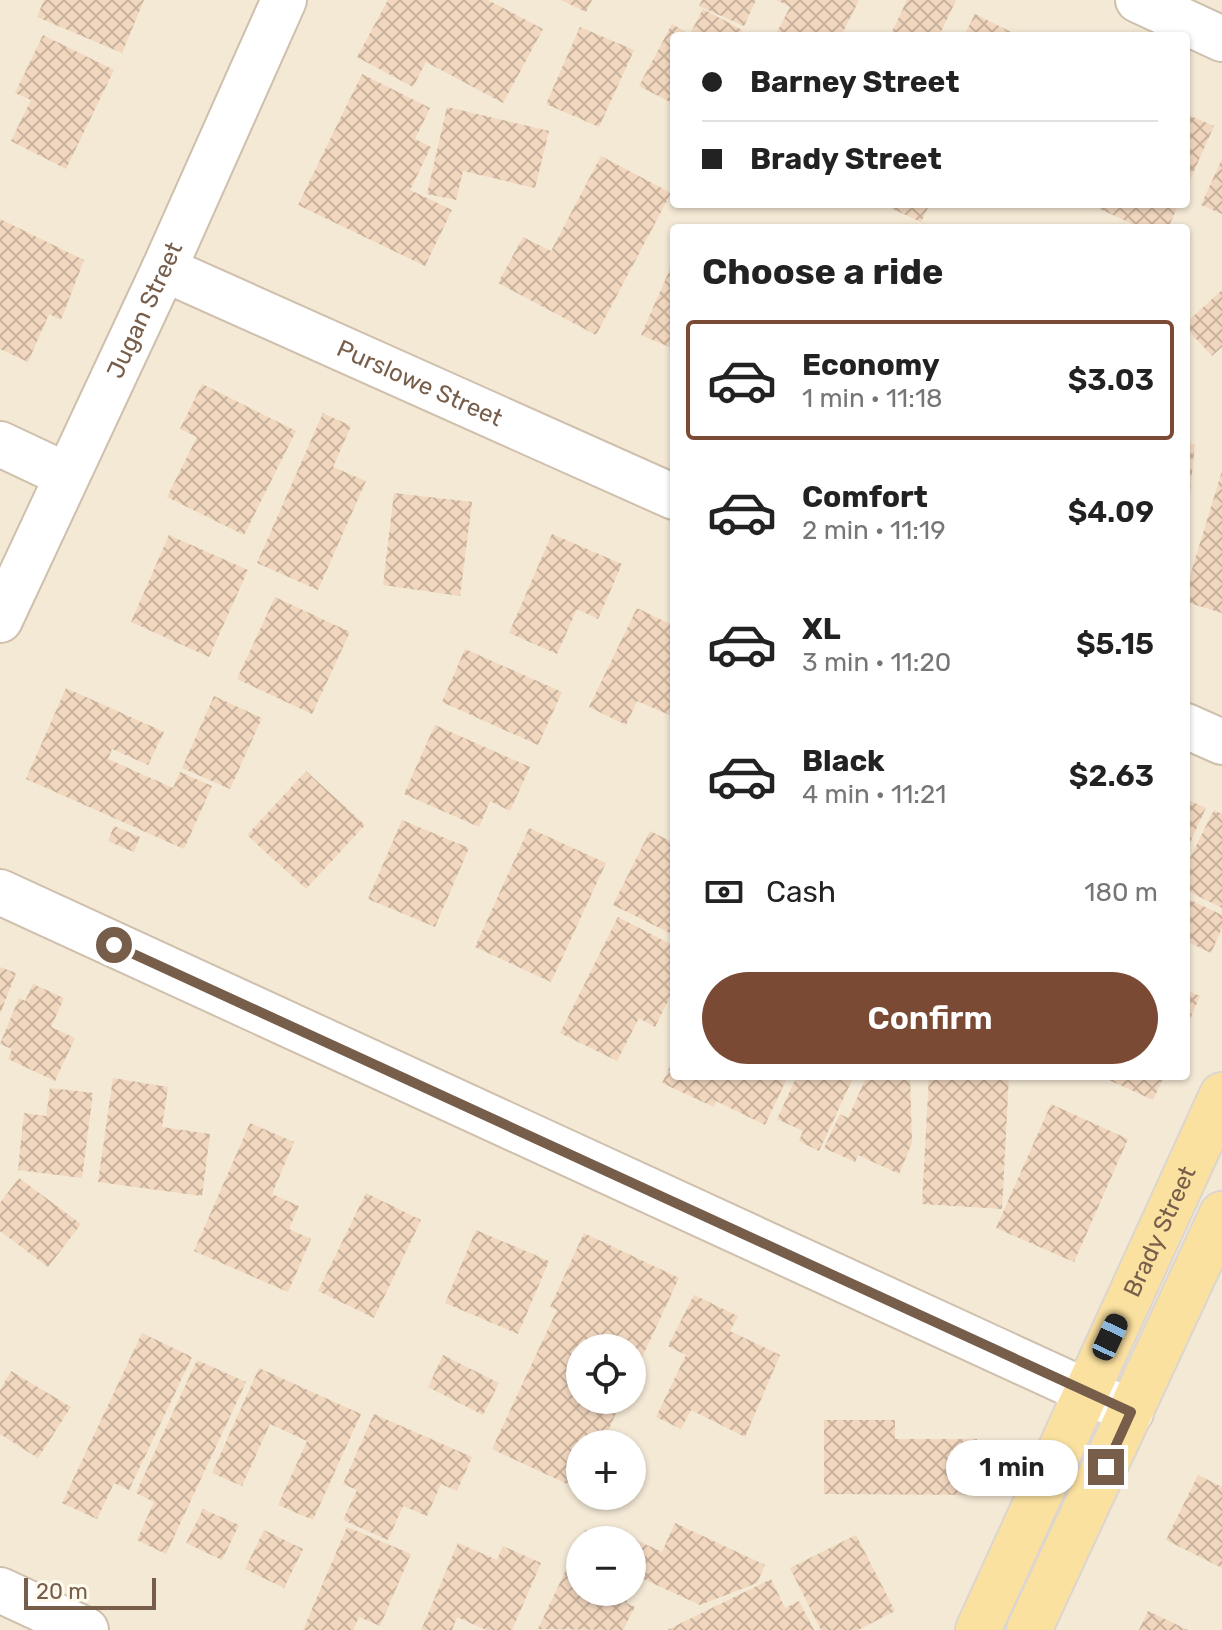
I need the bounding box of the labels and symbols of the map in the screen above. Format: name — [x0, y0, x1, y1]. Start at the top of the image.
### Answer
street label: Jugan Street — [101, 238, 188, 383]
street label: Purslowe Street — [333, 334, 507, 432]
route start — [96, 927, 132, 963]
street label: Brady Street — [1118, 1162, 1202, 1301]
car — [1089, 1310, 1131, 1364]
callout: 1 min — [946, 1439, 1078, 1495]
route end — [1088, 1449, 1124, 1485]
scale bar — [24, 1574, 156, 1610]

